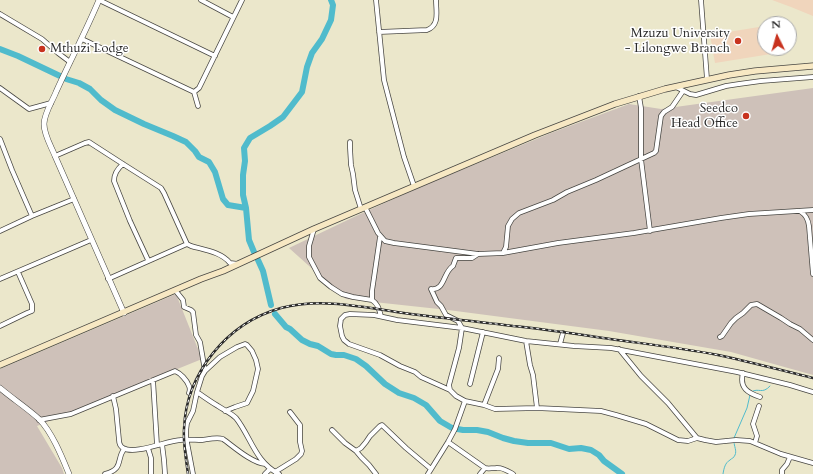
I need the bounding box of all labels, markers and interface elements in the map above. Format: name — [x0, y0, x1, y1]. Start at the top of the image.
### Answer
north arrow — [757, 16, 797, 56]
text: N — [771, 17, 781, 32]
place label: Mzuzu University - Lilongwe Branch — [625, 26, 730, 57]
marker: Mzuzu University - Lilongwe Branch — [733, 36, 743, 46]
place label: Mthuzi Lodge — [50, 41, 129, 57]
marker: Mthuzi Lodge — [37, 44, 47, 54]
place label: Seedco Head Office — [671, 101, 738, 132]
marker: Seedco Head Office — [741, 111, 751, 121]

